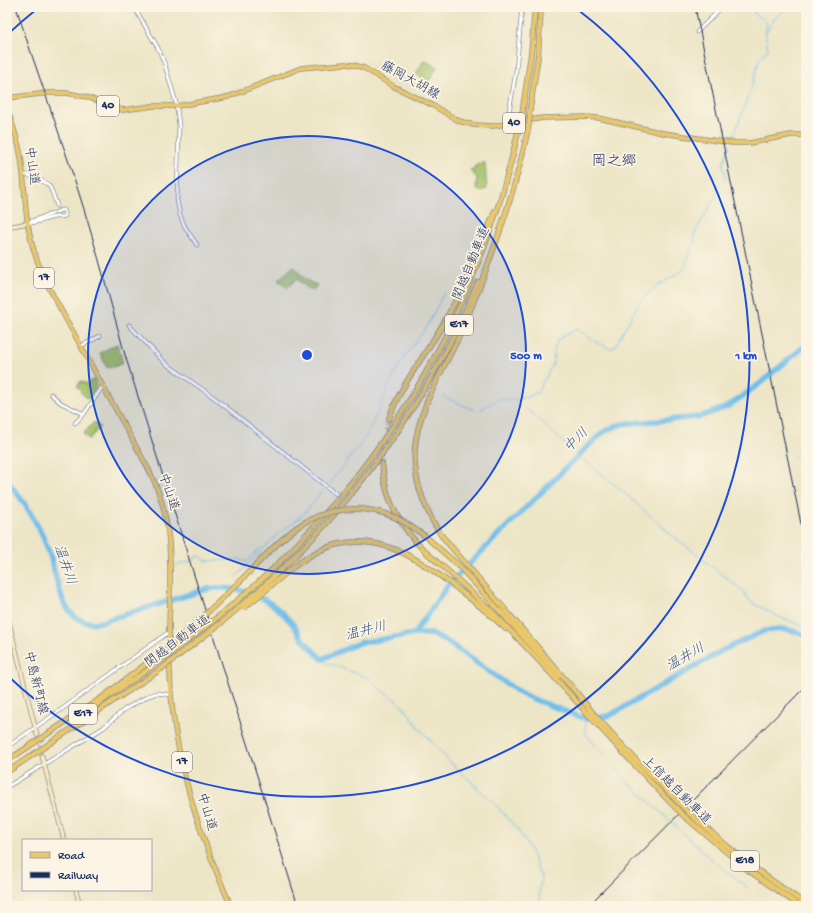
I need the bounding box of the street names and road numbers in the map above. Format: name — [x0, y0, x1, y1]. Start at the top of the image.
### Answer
street label: 藤岡大胡線 — [378, 58, 443, 104]
road number: 40 — [97, 96, 119, 116]
road number: 40 — [503, 113, 525, 133]
street label: 中山道 — [21, 146, 41, 186]
street label: 関越自動車道 — [450, 225, 494, 303]
road number: 17 — [34, 268, 54, 288]
road number: E17 — [445, 315, 473, 335]
street label: 中山道 — [155, 471, 181, 513]
street label: 関越自動車道 — [142, 612, 214, 671]
street label: 中島新町線 — [20, 650, 50, 717]
road number: E17 — [69, 704, 97, 724]
road number: 17 — [172, 752, 192, 772]
street label: 上信越自動車道 — [639, 754, 713, 828]
street label: 中山道 — [193, 791, 219, 833]
road number: E18 — [731, 851, 759, 871]

